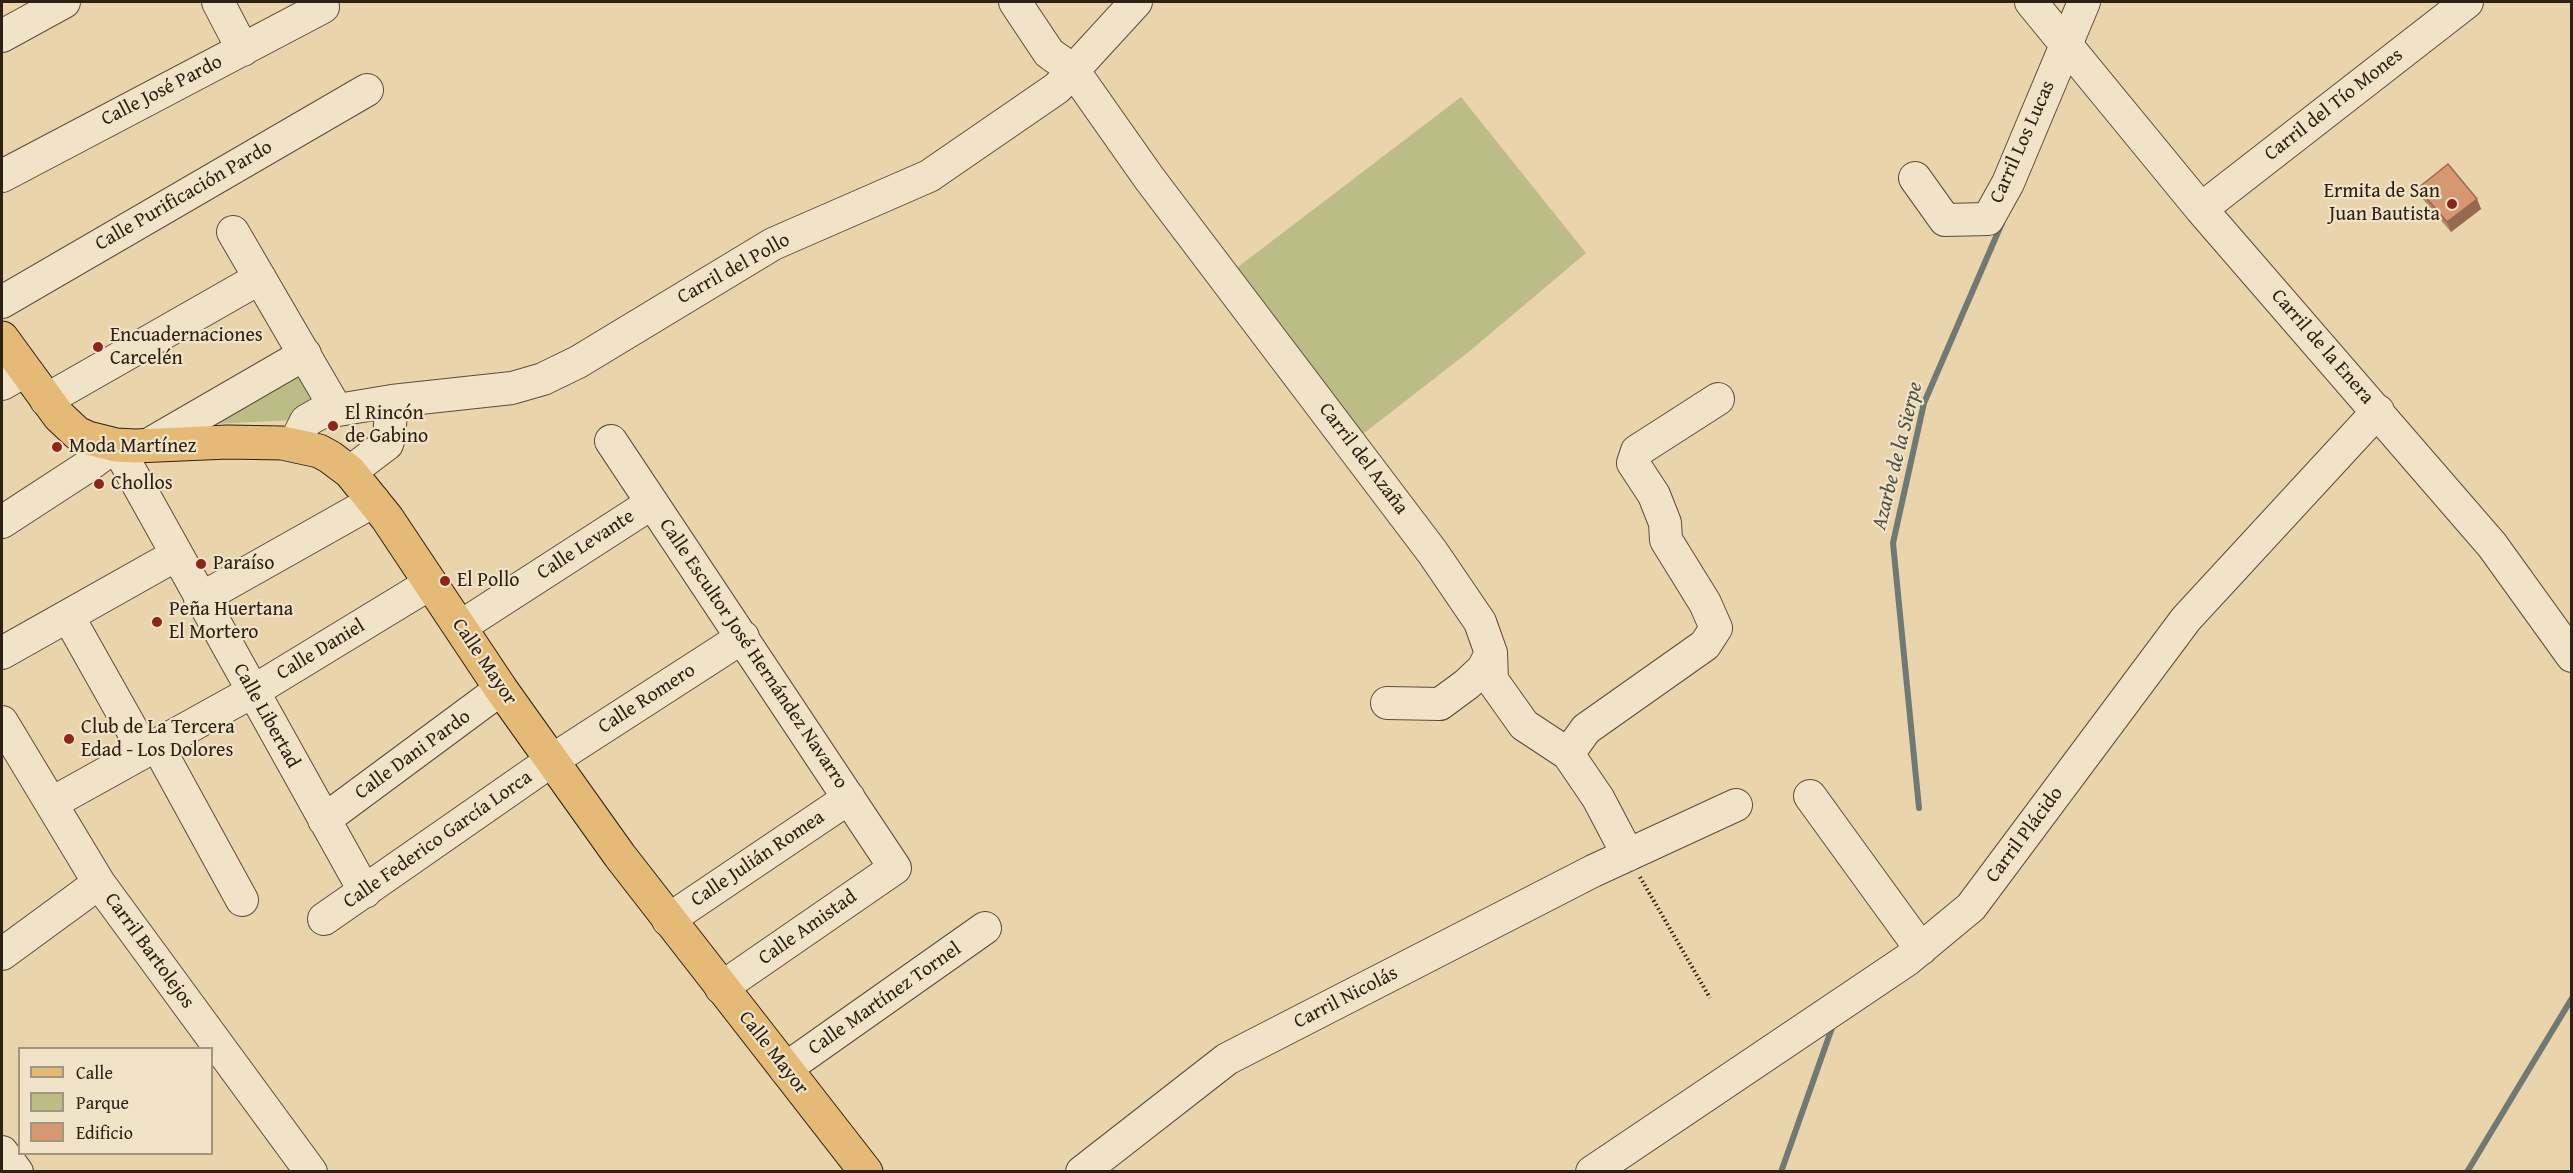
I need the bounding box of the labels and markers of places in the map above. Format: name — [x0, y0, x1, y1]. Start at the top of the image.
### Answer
place label: Ermita de San Juan Bautista — [2324, 180, 2440, 227]
marker: Ermita de San Juan Bautista — [2445, 197, 2459, 211]
place label: Encuadernaciones Carcelén — [110, 324, 263, 371]
marker: Encuadernaciones Carcelén — [91, 340, 105, 354]
place label: El Rincón de Gabino — [345, 402, 428, 449]
marker: El Rincón de Gabino — [326, 419, 340, 433]
place label: Moda Martínez — [69, 435, 196, 459]
marker: Moda Martínez — [50, 440, 64, 454]
place label: Chollos — [111, 472, 173, 496]
marker: Chollos — [92, 477, 106, 491]
place label: Paraíso — [213, 552, 274, 576]
marker: Paraíso — [194, 557, 208, 571]
place label: El Pollo — [457, 569, 520, 593]
marker: El Pollo — [438, 574, 452, 588]
place label: Peña Huertana El Mortero — [169, 598, 293, 645]
marker: Peña Huertana El Mortero — [150, 615, 164, 629]
place label: Club de La Tercera Edad - Los Dolores — [81, 716, 235, 763]
marker: Club de La Tercera Edad - Los Dolores — [62, 732, 76, 746]

